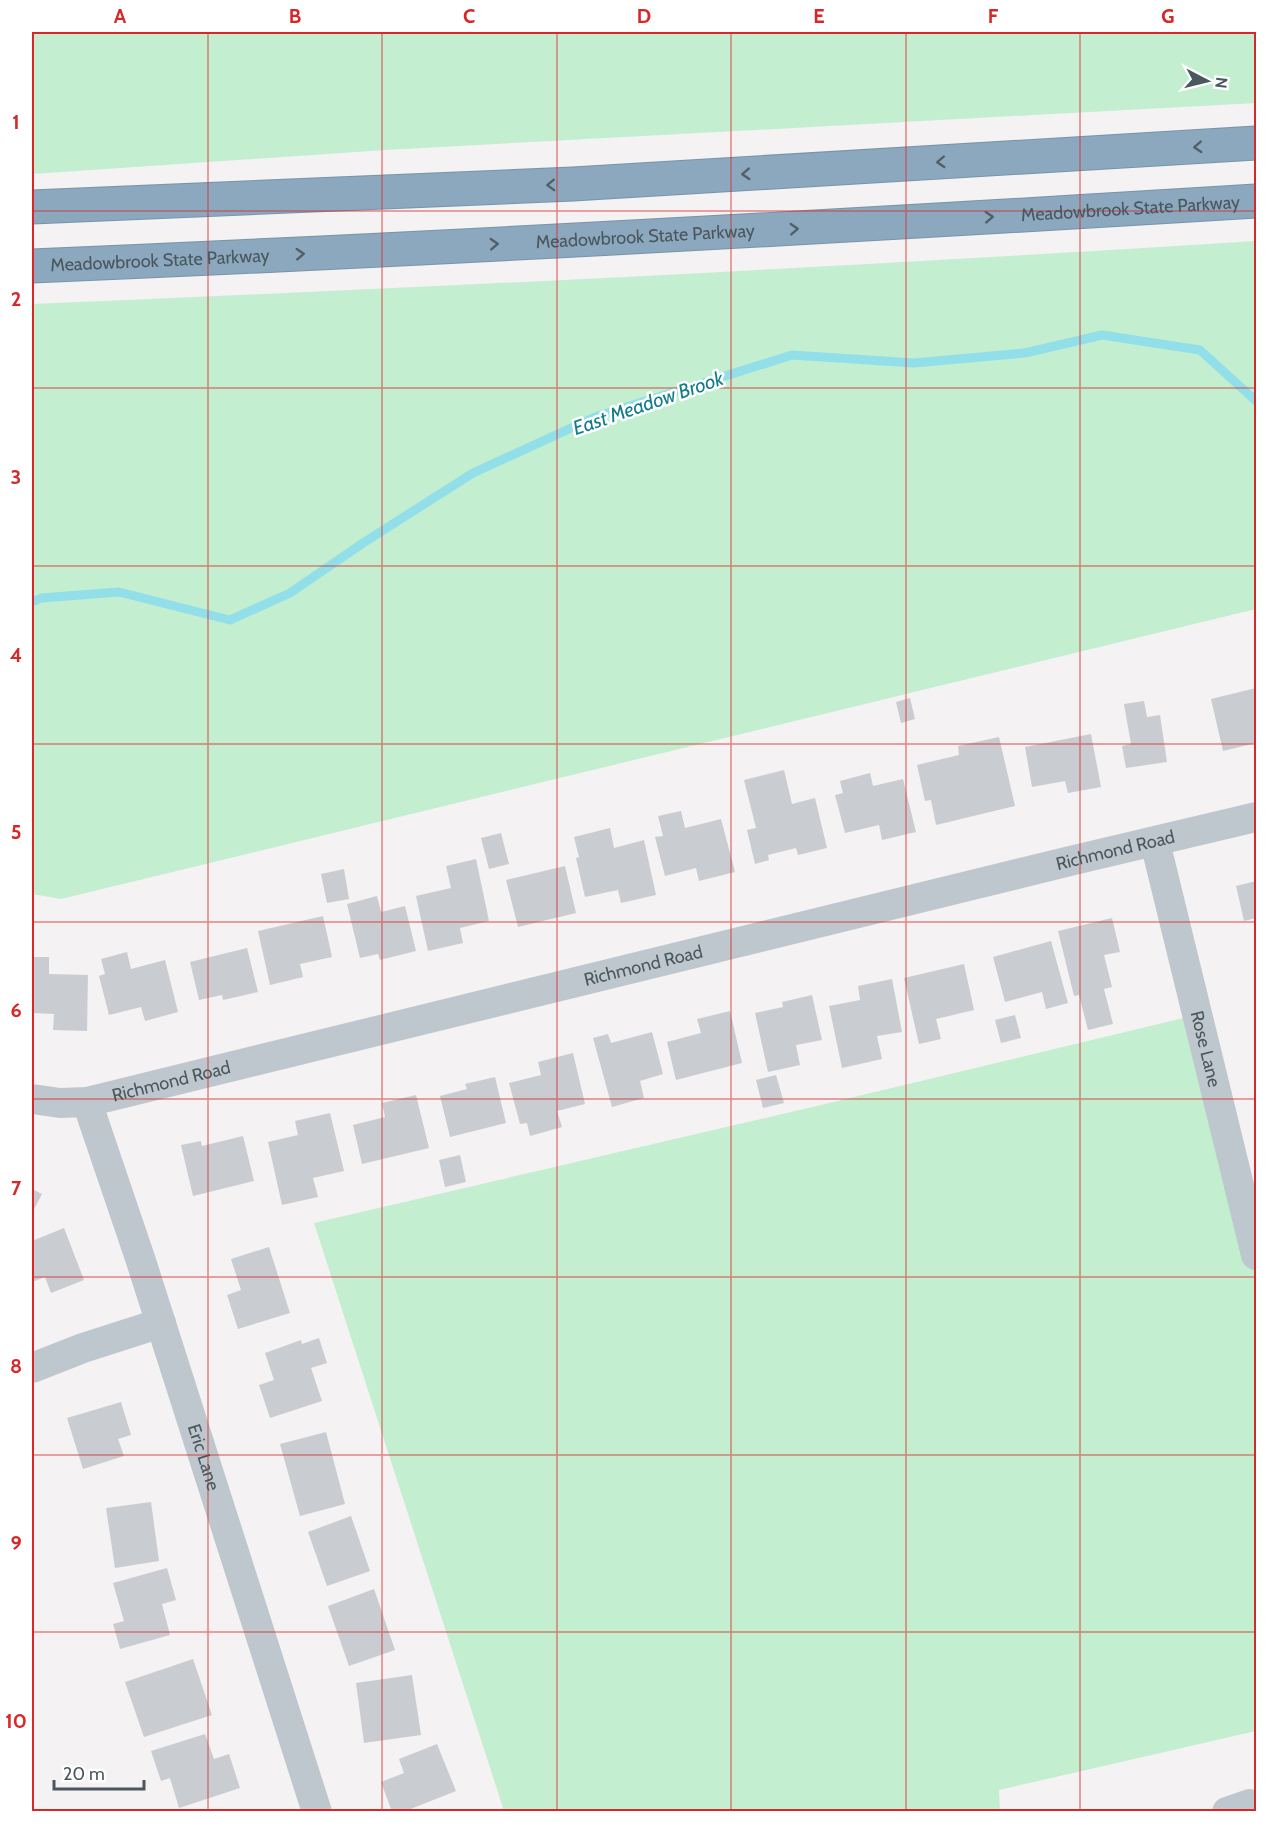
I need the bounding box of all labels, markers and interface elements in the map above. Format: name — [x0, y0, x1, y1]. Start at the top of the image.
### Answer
text: A — [114, 4, 127, 28]
text: B — [289, 4, 301, 28]
text: C — [463, 4, 475, 28]
text: D — [637, 4, 651, 28]
text: E — [813, 4, 825, 28]
text: F — [988, 4, 999, 28]
text: G — [1161, 4, 1175, 28]
north arrow — [1177, 51, 1237, 111]
text: N — [1211, 76, 1232, 90]
text: 1 — [12, 110, 20, 134]
one-way arrow — [1194, 140, 1203, 153]
one-way arrow — [936, 156, 945, 169]
one-way arrow — [741, 167, 750, 180]
one-way arrow — [547, 179, 556, 191]
street label: Meadowbrook State Parkway — [1020, 191, 1241, 226]
one-way arrow — [984, 211, 993, 224]
street label: Meadowbrook State Parkway — [535, 219, 755, 253]
one-way arrow — [790, 222, 799, 235]
one-way arrow — [490, 238, 499, 251]
street label: Meadowbrook State Parkway — [50, 244, 270, 276]
one-way arrow — [295, 248, 304, 261]
text: 2 — [11, 287, 21, 311]
water label: East Meadow Brook — [569, 365, 728, 440]
text: 3 — [11, 465, 21, 489]
text: 4 — [10, 643, 22, 667]
text: 5 — [11, 820, 21, 844]
street label: Richmond Road — [1054, 826, 1177, 875]
street label: Richmond Road — [582, 940, 705, 991]
text: 6 — [10, 998, 22, 1022]
street label: Rose Lane — [1186, 1008, 1226, 1089]
street label: Richmond Road — [110, 1056, 233, 1106]
text: 7 — [11, 1176, 22, 1200]
text: 8 — [10, 1354, 22, 1378]
street label: Eric Lane — [183, 1421, 225, 1493]
text: 9 — [10, 1531, 22, 1555]
text: 10 — [5, 1709, 27, 1733]
scale bar — [54, 1753, 144, 1791]
text: 20 m — [63, 1763, 105, 1785]

